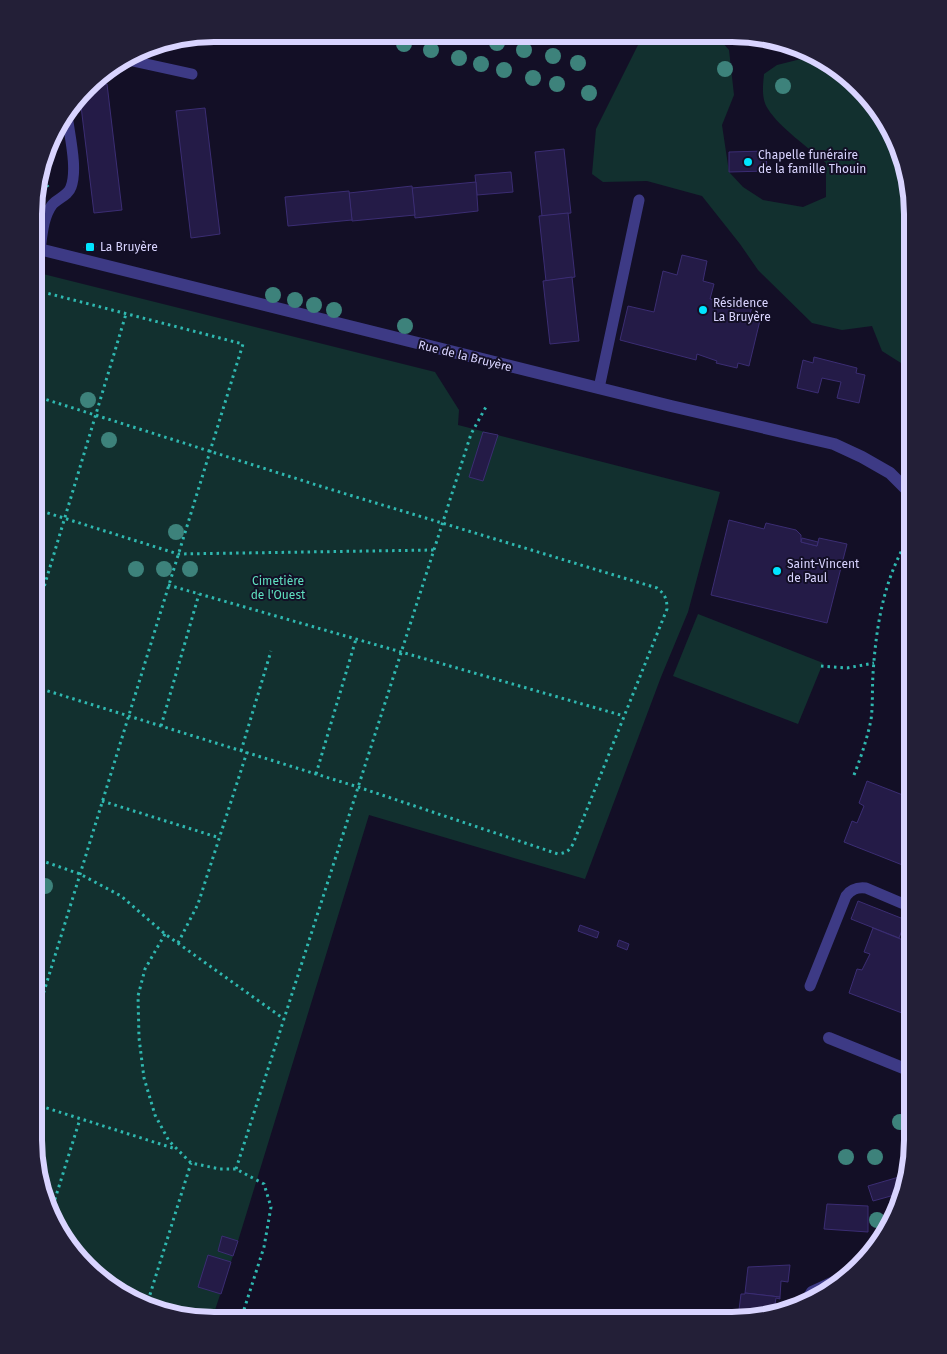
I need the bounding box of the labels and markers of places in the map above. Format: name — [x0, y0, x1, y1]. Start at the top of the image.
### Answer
place label: Chapelle funéraire de la famille Thouin — [758, 148, 866, 176]
marker: Chapelle funéraire de la famille Thouin — [742, 156, 754, 168]
place label: La Bruyère — [100, 240, 158, 254]
marker: La Bruyère — [84, 241, 96, 253]
place label: Résidence La Bruyère — [713, 296, 771, 324]
marker: Résidence La Bruyère — [697, 304, 709, 316]
place label: Saint-Vincent de Paul — [787, 557, 860, 585]
marker: Saint-Vincent de Paul — [771, 565, 783, 577]

